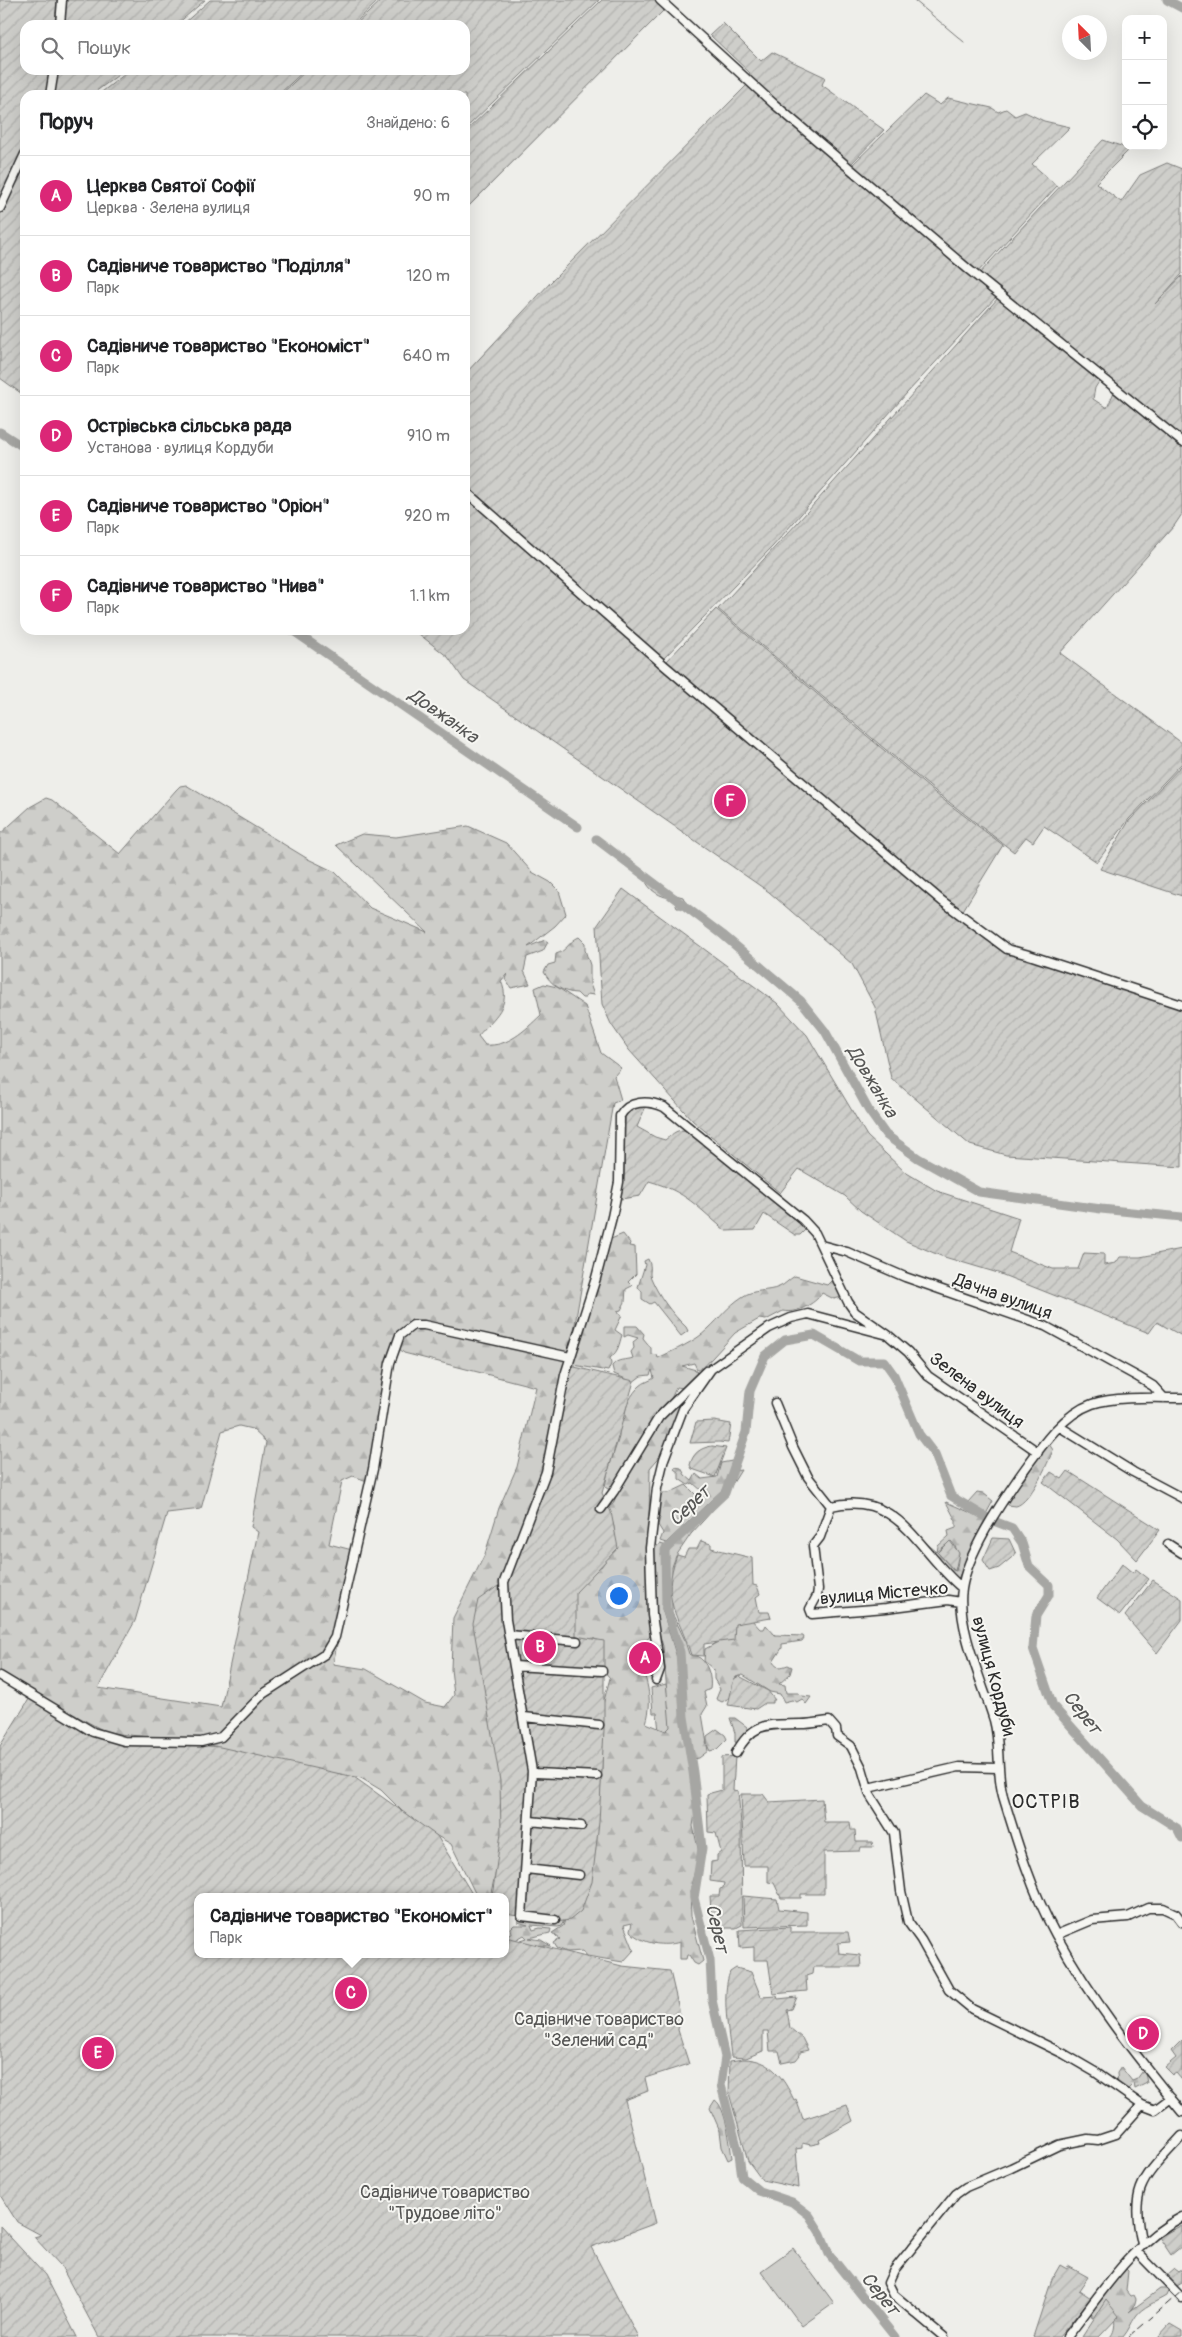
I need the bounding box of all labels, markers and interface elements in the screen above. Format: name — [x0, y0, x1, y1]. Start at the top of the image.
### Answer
north arrow — [1062, 15, 1107, 60]
map controls — [1122, 15, 1167, 150]
button: + — [1122, 15, 1167, 60]
search box — [20, 20, 470, 75]
icon: search — [38, 34, 66, 62]
text: Пошук — [78, 36, 131, 60]
button: − — [1122, 60, 1167, 105]
button: locate — [1122, 105, 1167, 150]
text: Поруч — [40, 109, 93, 136]
text: Знайдено: 6 — [366, 113, 450, 133]
text: Церква Святої Софії — [87, 174, 256, 198]
text: A — [51, 186, 61, 206]
text: 90 m — [413, 186, 450, 206]
text: Церква · Зелена вулиця — [87, 198, 250, 218]
text: Садівниче товариство "Поділля" — [87, 254, 351, 278]
text: B — [51, 266, 61, 286]
text: 120 m — [406, 266, 450, 286]
text: Парк — [87, 278, 120, 298]
text: Садівниче товариство "Економіст" — [87, 334, 370, 358]
text: C — [51, 346, 61, 366]
text: 640 m — [403, 346, 450, 366]
text: Парк — [87, 358, 120, 378]
text: Острівська сільська рада — [87, 414, 292, 438]
text: D — [51, 426, 61, 446]
text: 910 m — [407, 426, 450, 446]
text: Установа · вулиця Кордуби — [87, 438, 273, 458]
text: Садівниче товариство "Оріон" — [87, 494, 330, 518]
text: E — [52, 506, 60, 526]
text: 920 m — [404, 506, 450, 526]
text: Парк — [87, 518, 120, 538]
text: Садівниче товариство "Нива" — [87, 574, 325, 598]
text: F — [51, 586, 61, 606]
text: 1.1 km — [410, 586, 450, 606]
text: Парк — [87, 598, 120, 618]
water label: Довжанка — [403, 682, 484, 749]
pin: F — [714, 782, 746, 820]
water label: Довжанка — [841, 1040, 904, 1123]
street label: Дачна вулиця — [949, 1268, 1055, 1325]
street label: Зелена вулиця — [925, 1347, 1029, 1434]
water label: Серет — [664, 1478, 717, 1531]
street label: вулиця Містечко — [819, 1576, 949, 1611]
your location — [606, 1583, 632, 1609]
street label: вулиця Кордуби — [966, 1614, 1021, 1739]
pin: B — [524, 1628, 556, 1666]
pin: A — [629, 1639, 661, 1677]
water label: Серет — [1058, 1686, 1108, 1741]
district label: ОСТРІВ — [1011, 1789, 1081, 1814]
popup — [194, 1893, 509, 1958]
water label: Серет — [700, 1902, 735, 1957]
text: Садівниче товариство "Економіст" — [210, 1904, 493, 1928]
text: Парк — [210, 1928, 243, 1948]
pin: C — [335, 1974, 367, 2012]
park label: Садівниче товариство "Зелений сад" — [514, 2008, 684, 2052]
pin: D — [1127, 2015, 1159, 2053]
pin: E — [82, 2034, 114, 2072]
park label: Садівниче товариство "Трудове літо" — [360, 2181, 530, 2225]
water label: Серет — [855, 2267, 907, 2322]

